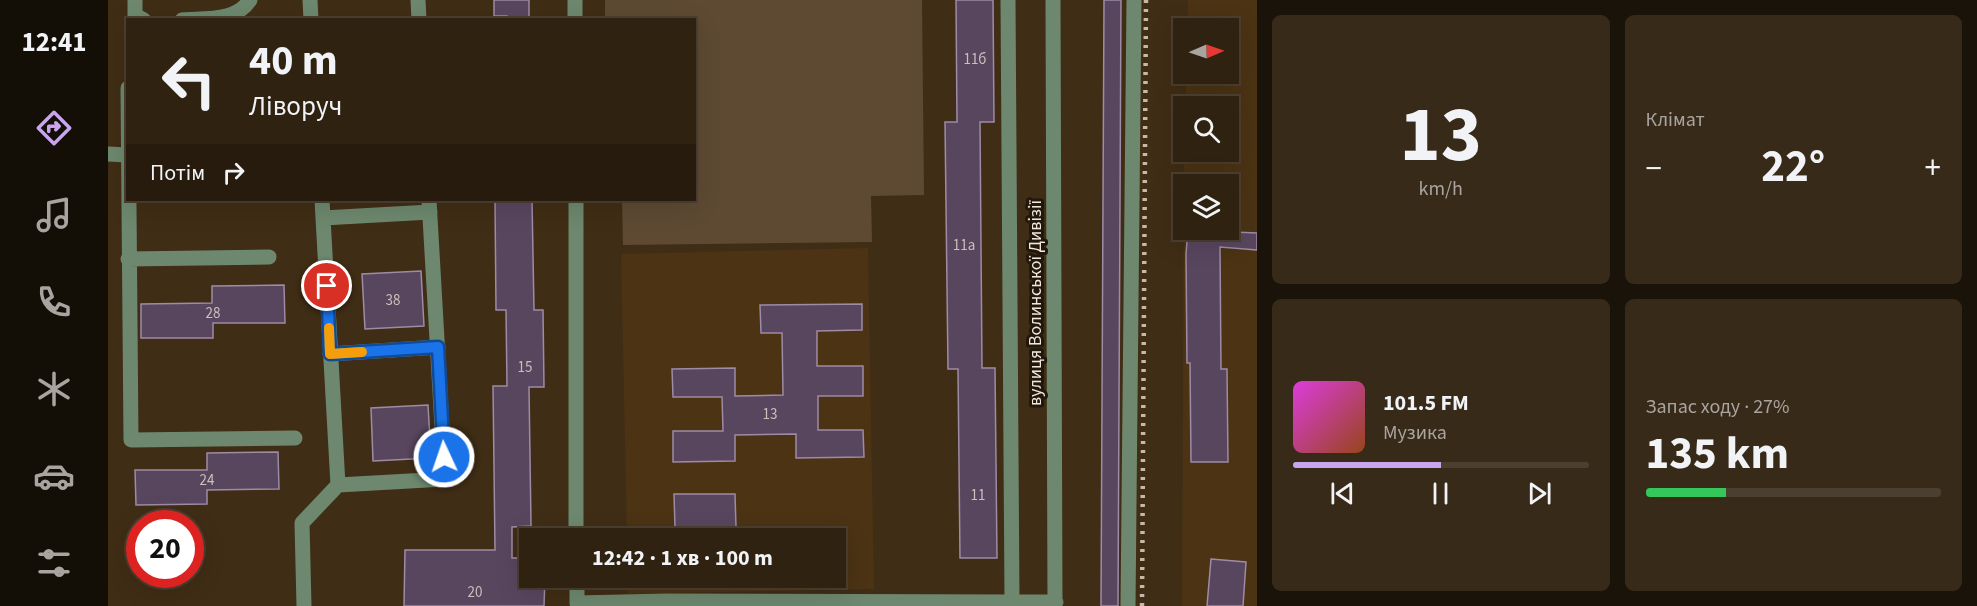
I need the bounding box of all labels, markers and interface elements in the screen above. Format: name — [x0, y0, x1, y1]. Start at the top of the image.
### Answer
north arrow — [1173, 18, 1239, 84]
map controls — [1173, 18, 1239, 240]
text: 12:41 — [21, 23, 87, 62]
text: 40 m — [249, 31, 338, 91]
icon: left — [150, 42, 228, 120]
house number: 11б — [963, 49, 987, 70]
text: 13 — [1400, 80, 1482, 191]
text: Ліворуч — [249, 87, 342, 126]
button: search — [1173, 96, 1239, 162]
text: Клімат — [1646, 106, 1705, 134]
icon: directions — [33, 107, 75, 149]
text: 22° — [1761, 135, 1825, 199]
text: − — [1646, 145, 1662, 192]
text: + — [1925, 145, 1941, 192]
icon: right — [217, 156, 250, 189]
text: Потім — [150, 157, 205, 189]
button: layers — [1173, 174, 1239, 240]
text: km/h — [1419, 175, 1463, 203]
icon: music — [33, 194, 75, 236]
street label: вулиця Волинської Дивізії — [1023, 200, 1048, 406]
house number: 11а — [953, 235, 975, 256]
pin — [301, 260, 352, 311]
icon: arrive — [310, 269, 343, 302]
icon: phone — [33, 281, 75, 323]
house number: 38 — [386, 290, 400, 311]
house number: 28 — [206, 303, 220, 324]
house number: 15 — [518, 357, 532, 378]
icon: climate — [33, 368, 75, 410]
text: 101.5 FM — [1383, 387, 1469, 419]
text: Запас ходу · 27% — [1646, 393, 1790, 421]
house number: 13 — [763, 404, 777, 425]
text: Музика — [1383, 419, 1447, 447]
text: 135 km — [1646, 422, 1789, 486]
position arrow — [412, 425, 476, 489]
icon: car — [33, 455, 75, 497]
house number: 24 — [200, 470, 215, 491]
icon: previous — [1326, 477, 1359, 510]
icon: pause — [1424, 477, 1457, 510]
icon: next — [1523, 477, 1556, 510]
house number: 11 — [971, 485, 985, 506]
speed limit sign: 20 — [126, 510, 204, 588]
icon: filters — [33, 542, 75, 584]
text: 12:42 · 1 хв · 100 m — [592, 542, 773, 574]
house number: 20 — [468, 582, 482, 603]

